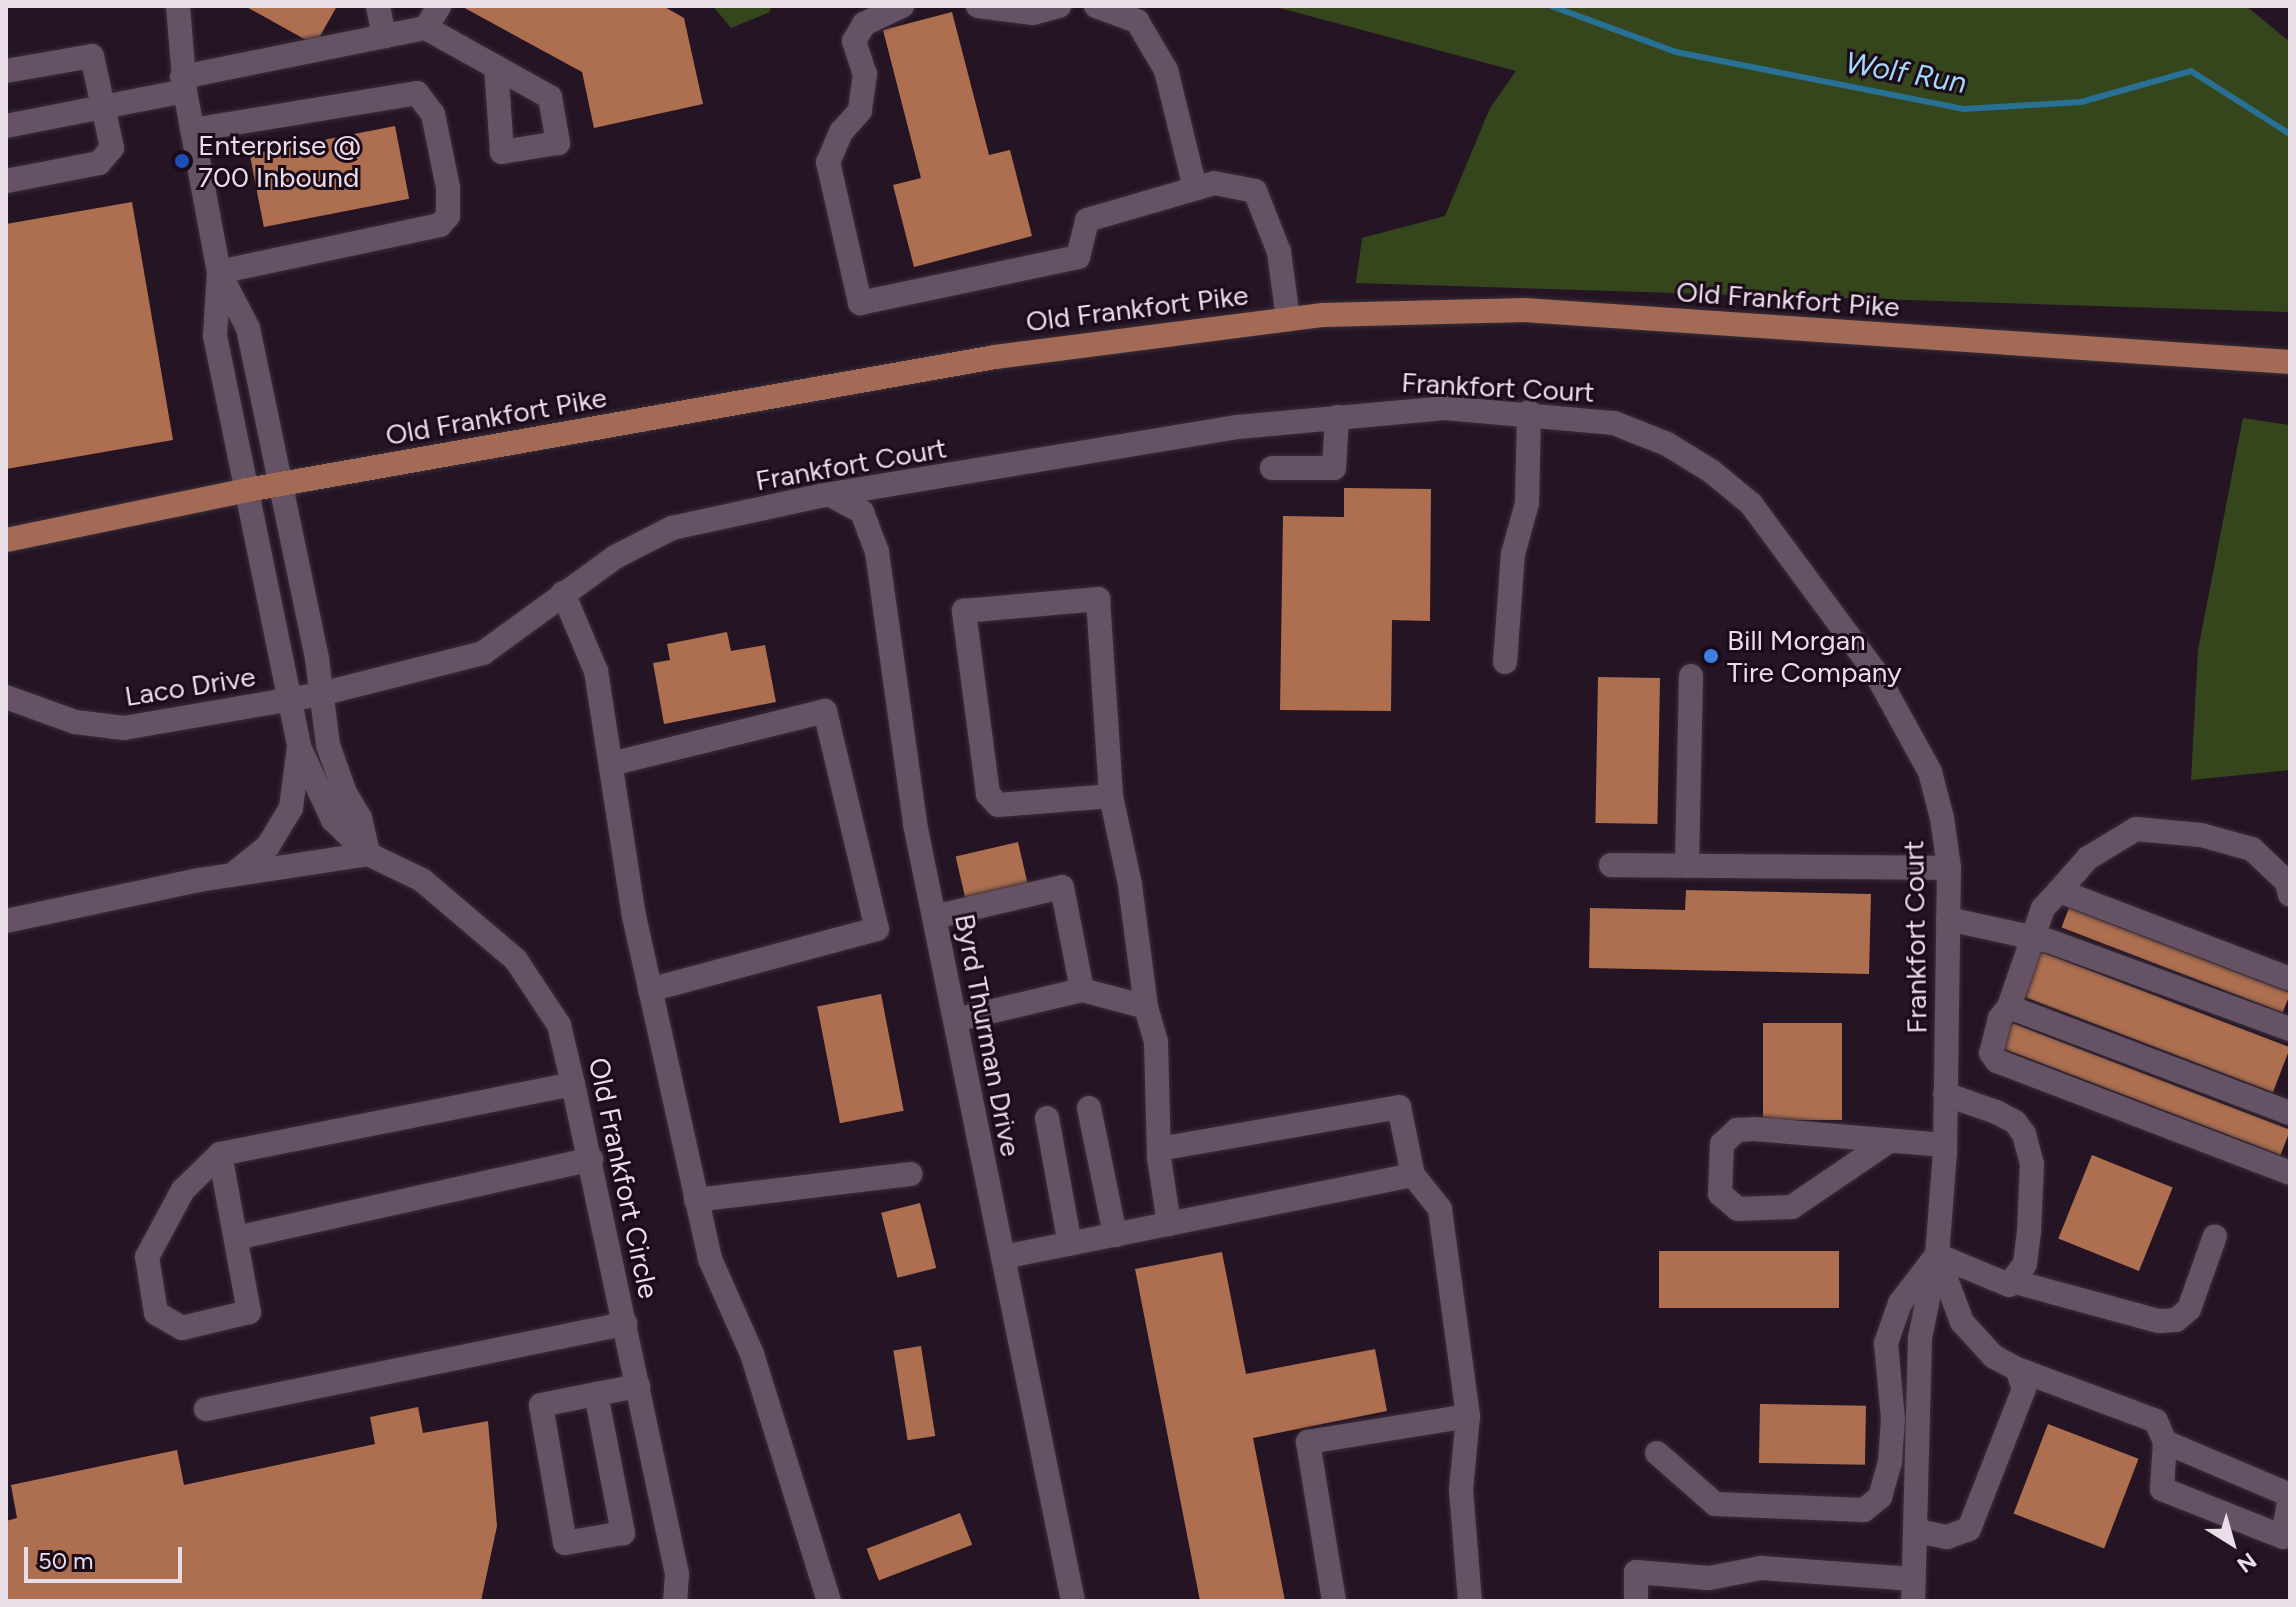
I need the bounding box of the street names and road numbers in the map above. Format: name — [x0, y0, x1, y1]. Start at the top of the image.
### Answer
street label: Old Frankfort Pike — [1675, 274, 1901, 324]
street label: Old Frankfort Pike — [1024, 278, 1250, 338]
street label: Frankfort Court — [1401, 365, 1595, 409]
street label: Old Frankfort Pike — [383, 380, 609, 452]
street label: Frankfort Court — [753, 431, 949, 497]
street label: Laco Drive — [122, 659, 258, 713]
street label: Frankfort Court — [1897, 840, 1933, 1034]
street label: Byrd Thurman Drive — [948, 911, 1028, 1159]
street label: Old Frankfort Circle — [582, 1055, 666, 1301]

